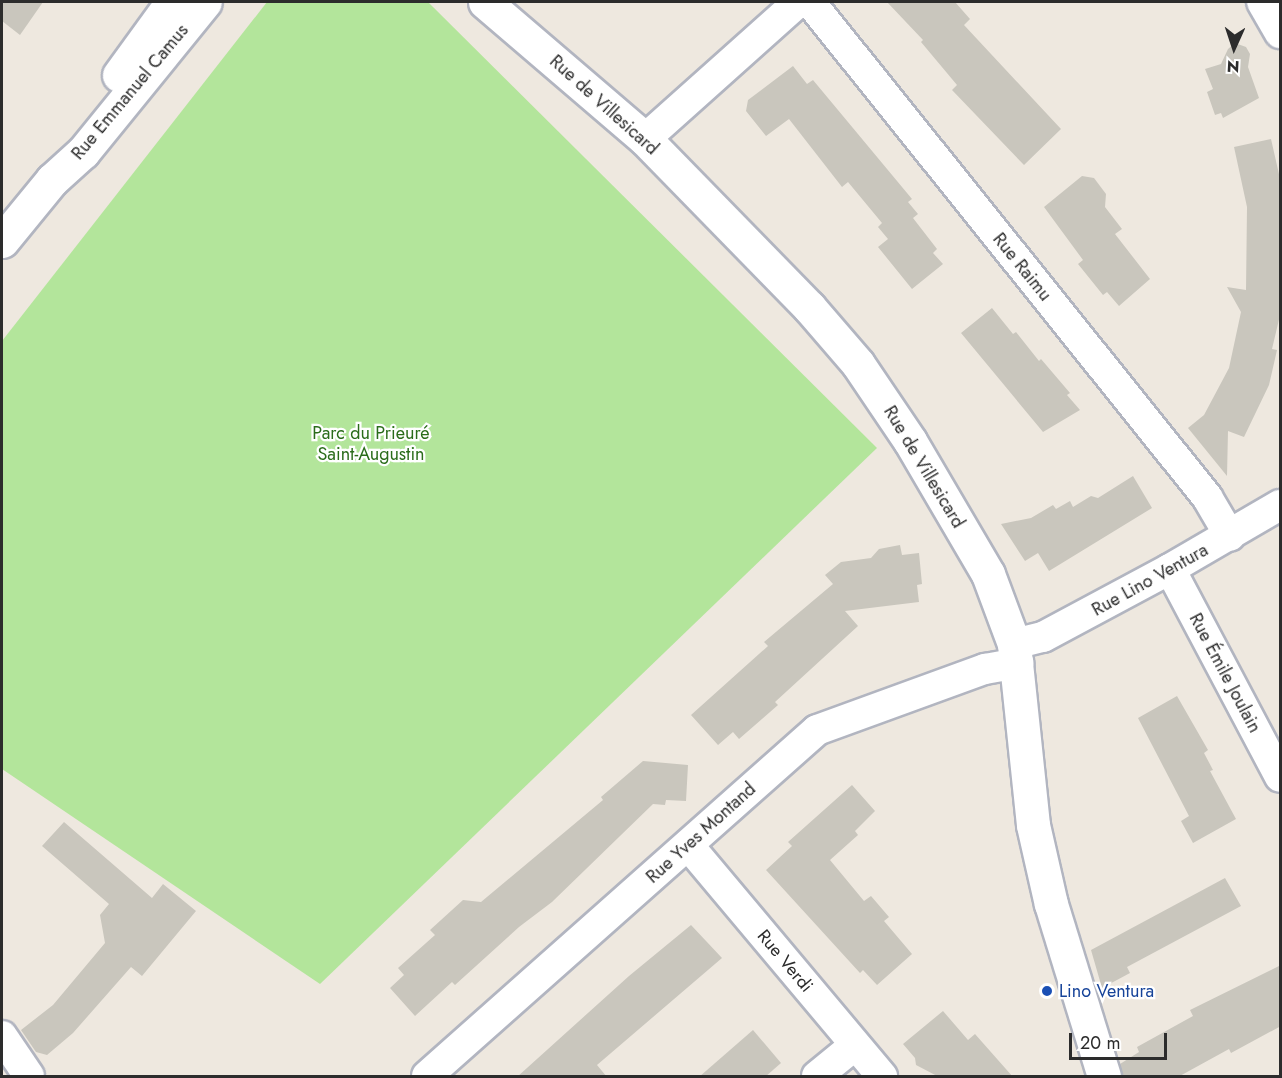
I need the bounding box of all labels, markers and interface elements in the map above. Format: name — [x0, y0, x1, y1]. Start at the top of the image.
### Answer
north arrow — [1204, 18, 1264, 78]
street label: Rue Emmanuel Camus — [67, 20, 193, 164]
street label: Rue de Villesicard — [545, 51, 663, 159]
text: N — [1226, 55, 1240, 78]
street label: Rue Raimu — [988, 229, 1056, 305]
street label: Rue de Villesicard — [879, 402, 969, 532]
park label: Parc du Prieuré Saint-Augustin — [312, 423, 430, 466]
street label: Rue Lino Ventura — [1088, 539, 1212, 621]
street label: Rue Émile Joulain — [1184, 610, 1266, 736]
street label: Rue Yves Montand — [642, 778, 760, 888]
street label: Rue Verdi — [753, 925, 817, 997]
place label: Lino Ventura — [1059, 980, 1154, 1002]
marker: Lino Ventura — [1040, 984, 1054, 998]
scale bar — [1072, 1021, 1170, 1059]
text: 20 m — [1080, 1030, 1120, 1056]

